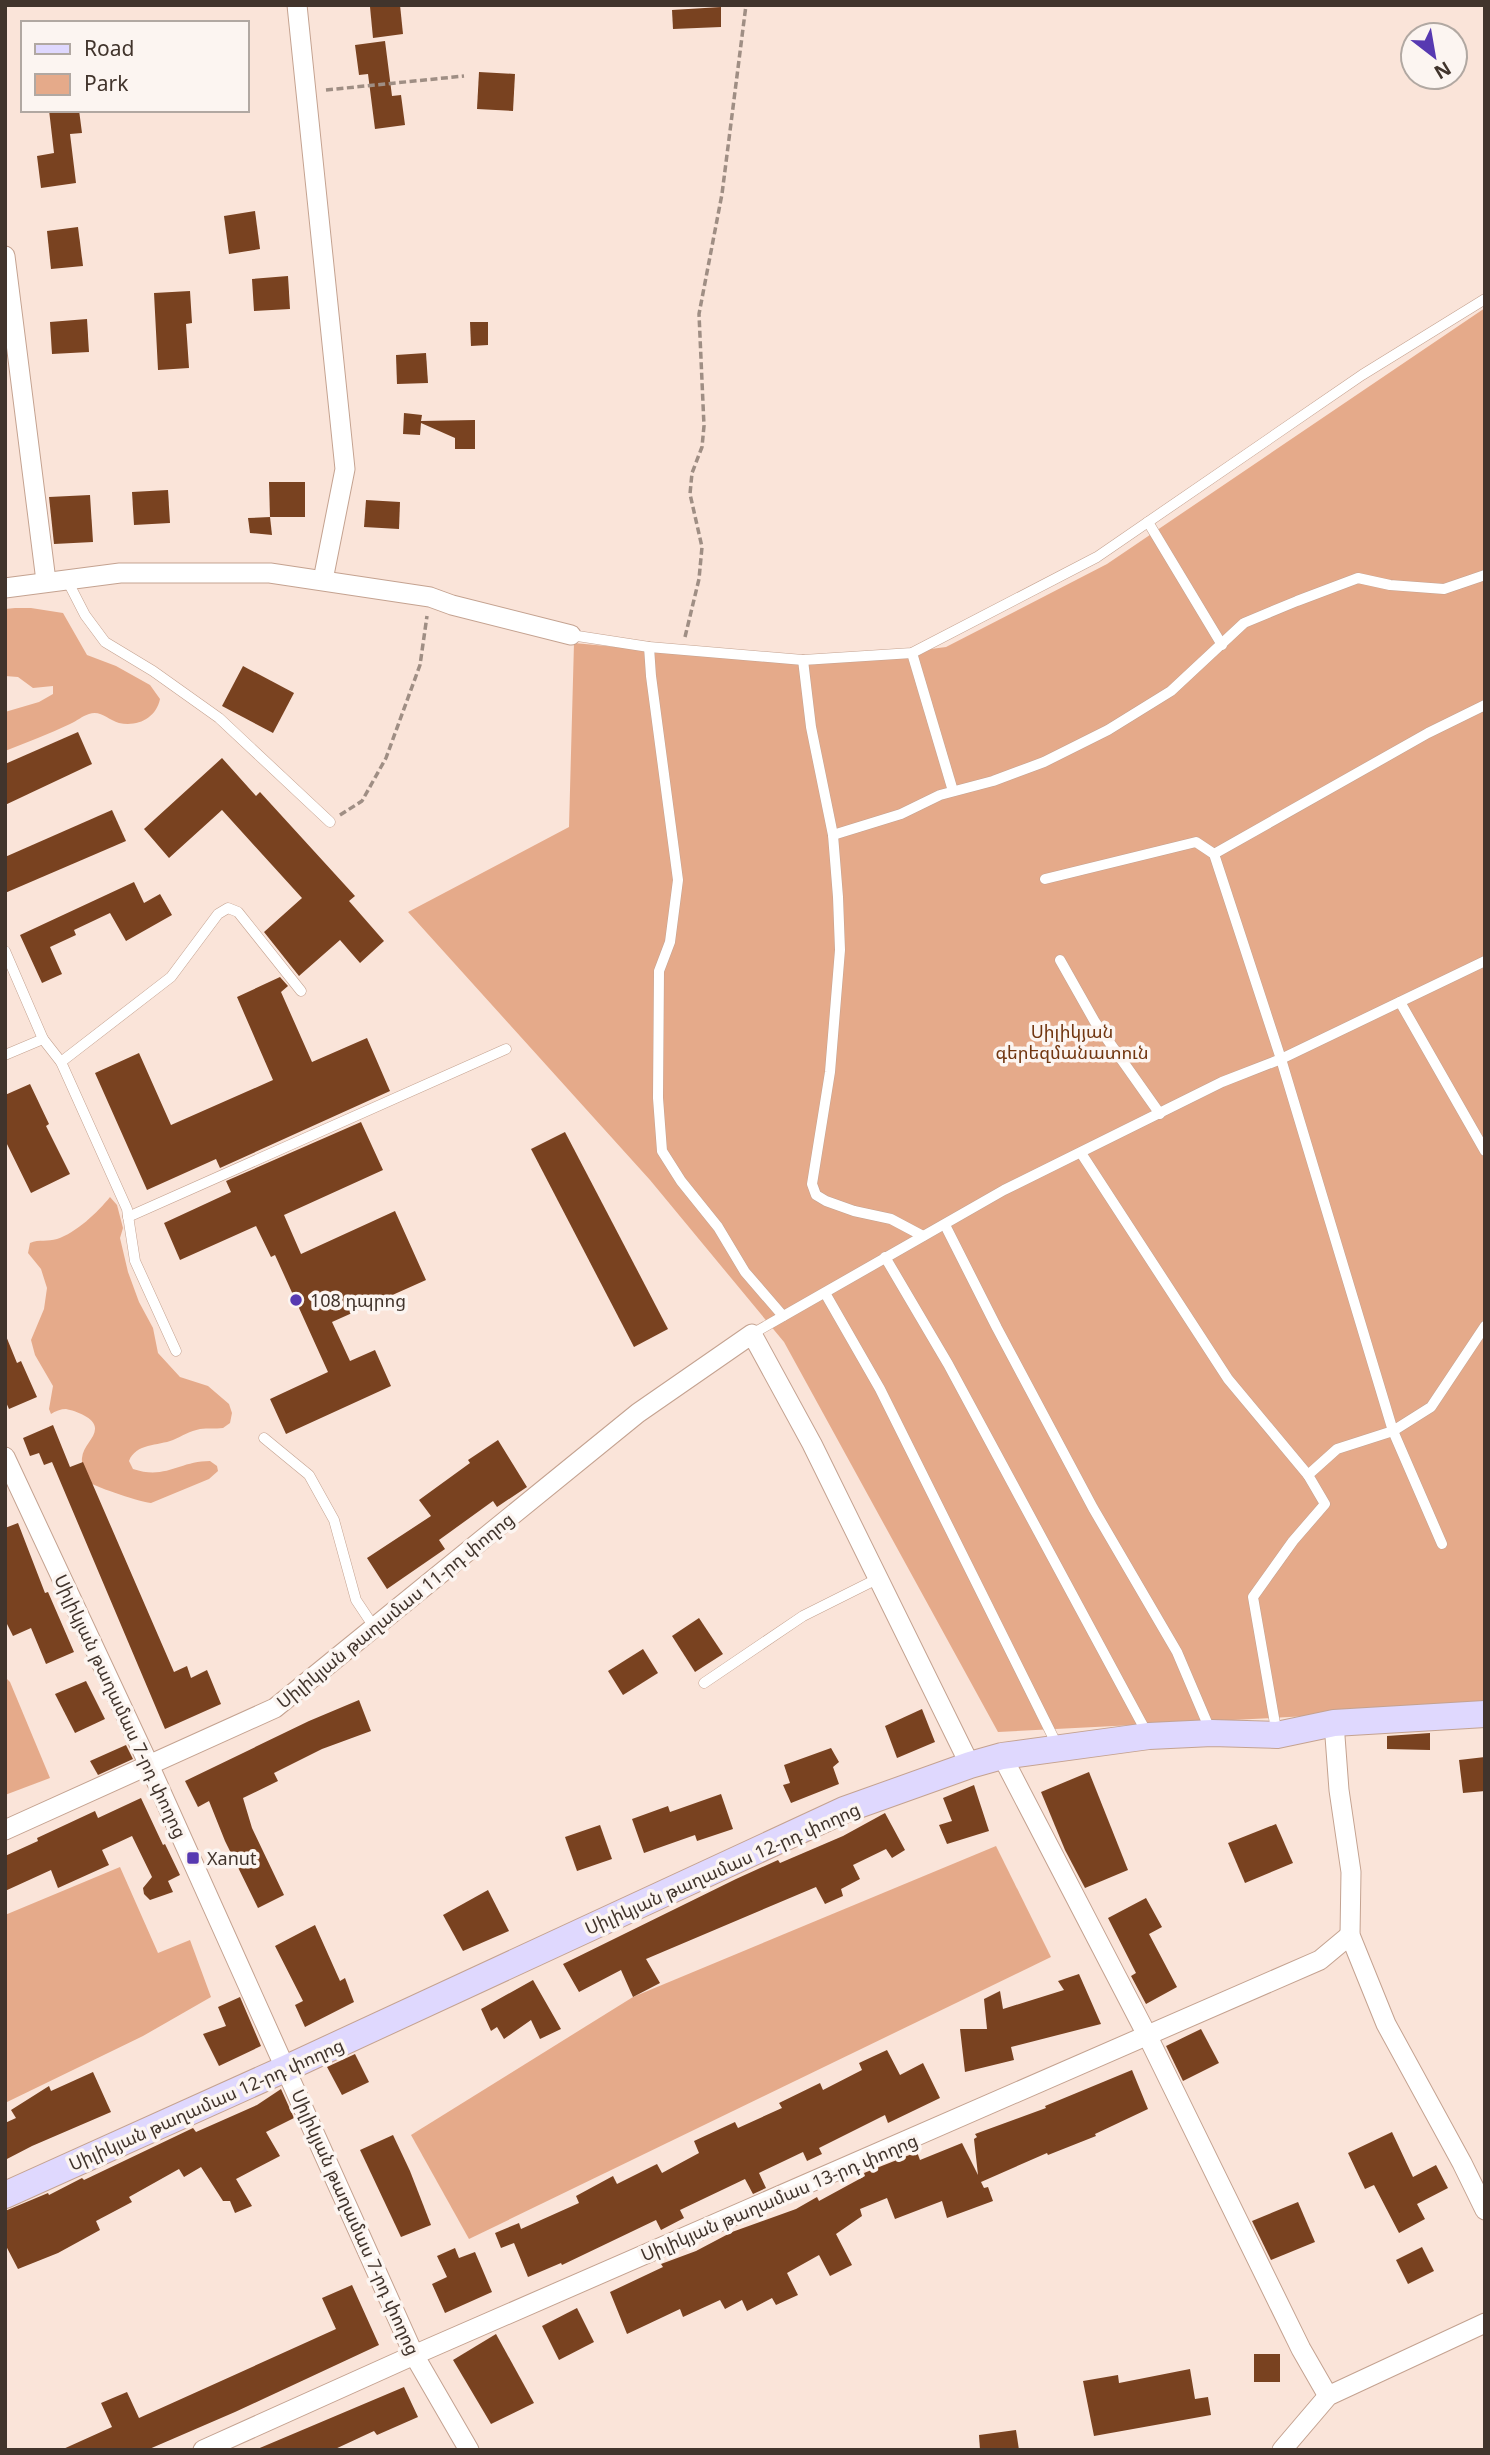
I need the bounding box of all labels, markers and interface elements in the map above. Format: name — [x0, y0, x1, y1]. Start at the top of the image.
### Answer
legend — [21, 21, 248, 112]
north arrow — [1399, 21, 1469, 91]
text: Road — [84, 34, 134, 62]
text: N — [1429, 55, 1456, 86]
text: Park — [84, 69, 129, 97]
park label: Սիլիկյան գերեզմանատուն — [995, 1019, 1149, 1064]
place label: 108 դպրոց — [310, 1288, 406, 1312]
marker: 108 դպրոց — [288, 1292, 304, 1308]
street label: Սիլիկյան թաղամաս 11-րդ փողոց — [271, 1507, 519, 1713]
street label: Սիլիկյան թաղամաս 7-րդ փողոց — [49, 1570, 193, 1842]
street label: Սիլիկյան թաղամաս 12-րդ փողոց — [581, 1796, 863, 1940]
place label: Xanut — [207, 1846, 257, 1870]
marker: Xanut — [185, 1850, 201, 1866]
street label: Սիլիկյան թաղամաս 12-րդ փողոց — [65, 2032, 347, 2176]
street label: Սիլիկյան թաղամաս 7-րդ փողոց — [286, 2085, 426, 2359]
street label: Սիլիկյան թաղամաս 13-րդ փողոց — [637, 2128, 921, 2266]

